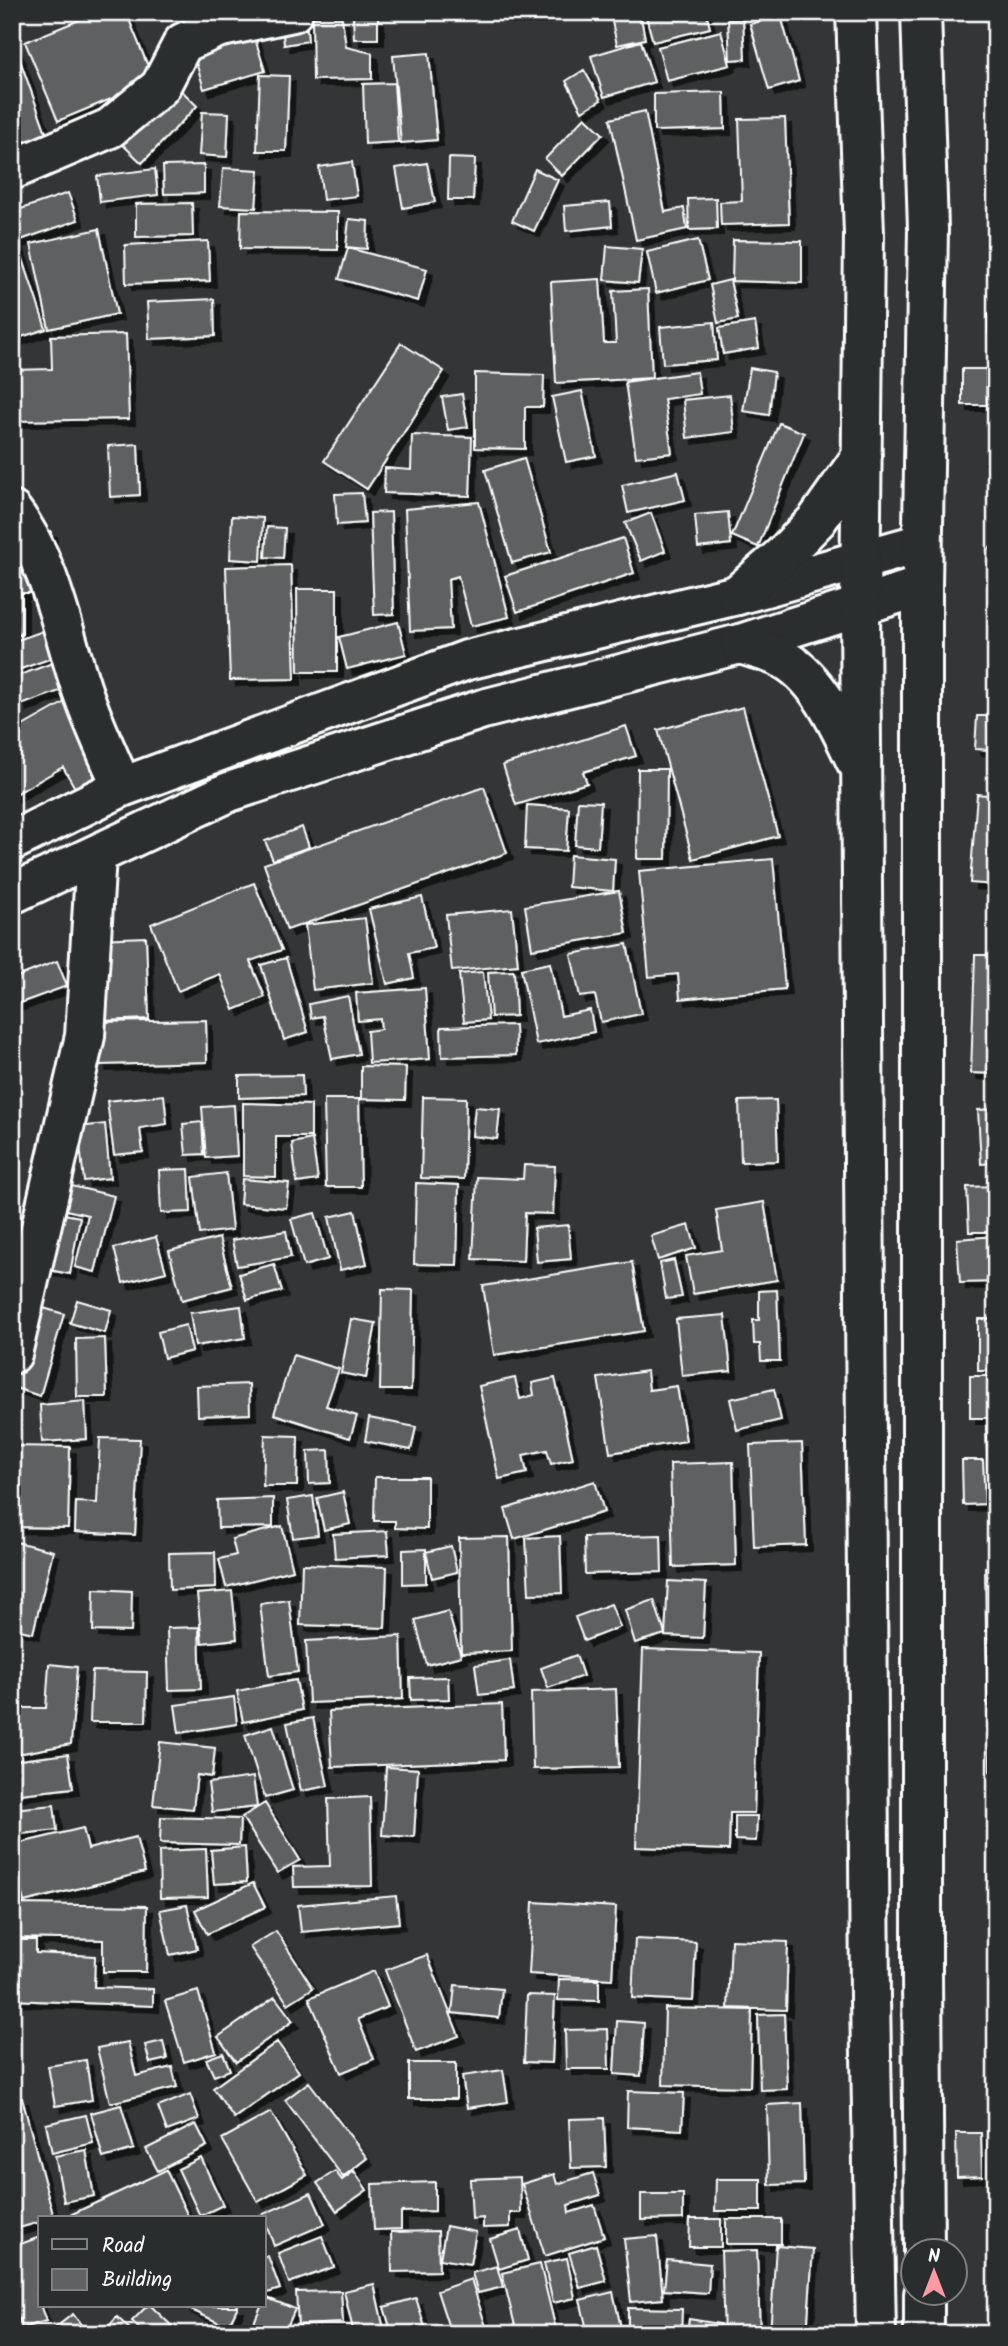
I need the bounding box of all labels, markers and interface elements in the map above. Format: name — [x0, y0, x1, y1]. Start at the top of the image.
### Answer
legend — [38, 2216, 266, 2308]
text: Road — [102, 2230, 145, 2263]
north arrow — [900, 2238, 970, 2308]
text: N — [928, 2242, 940, 2272]
text: Building — [102, 2264, 172, 2297]

